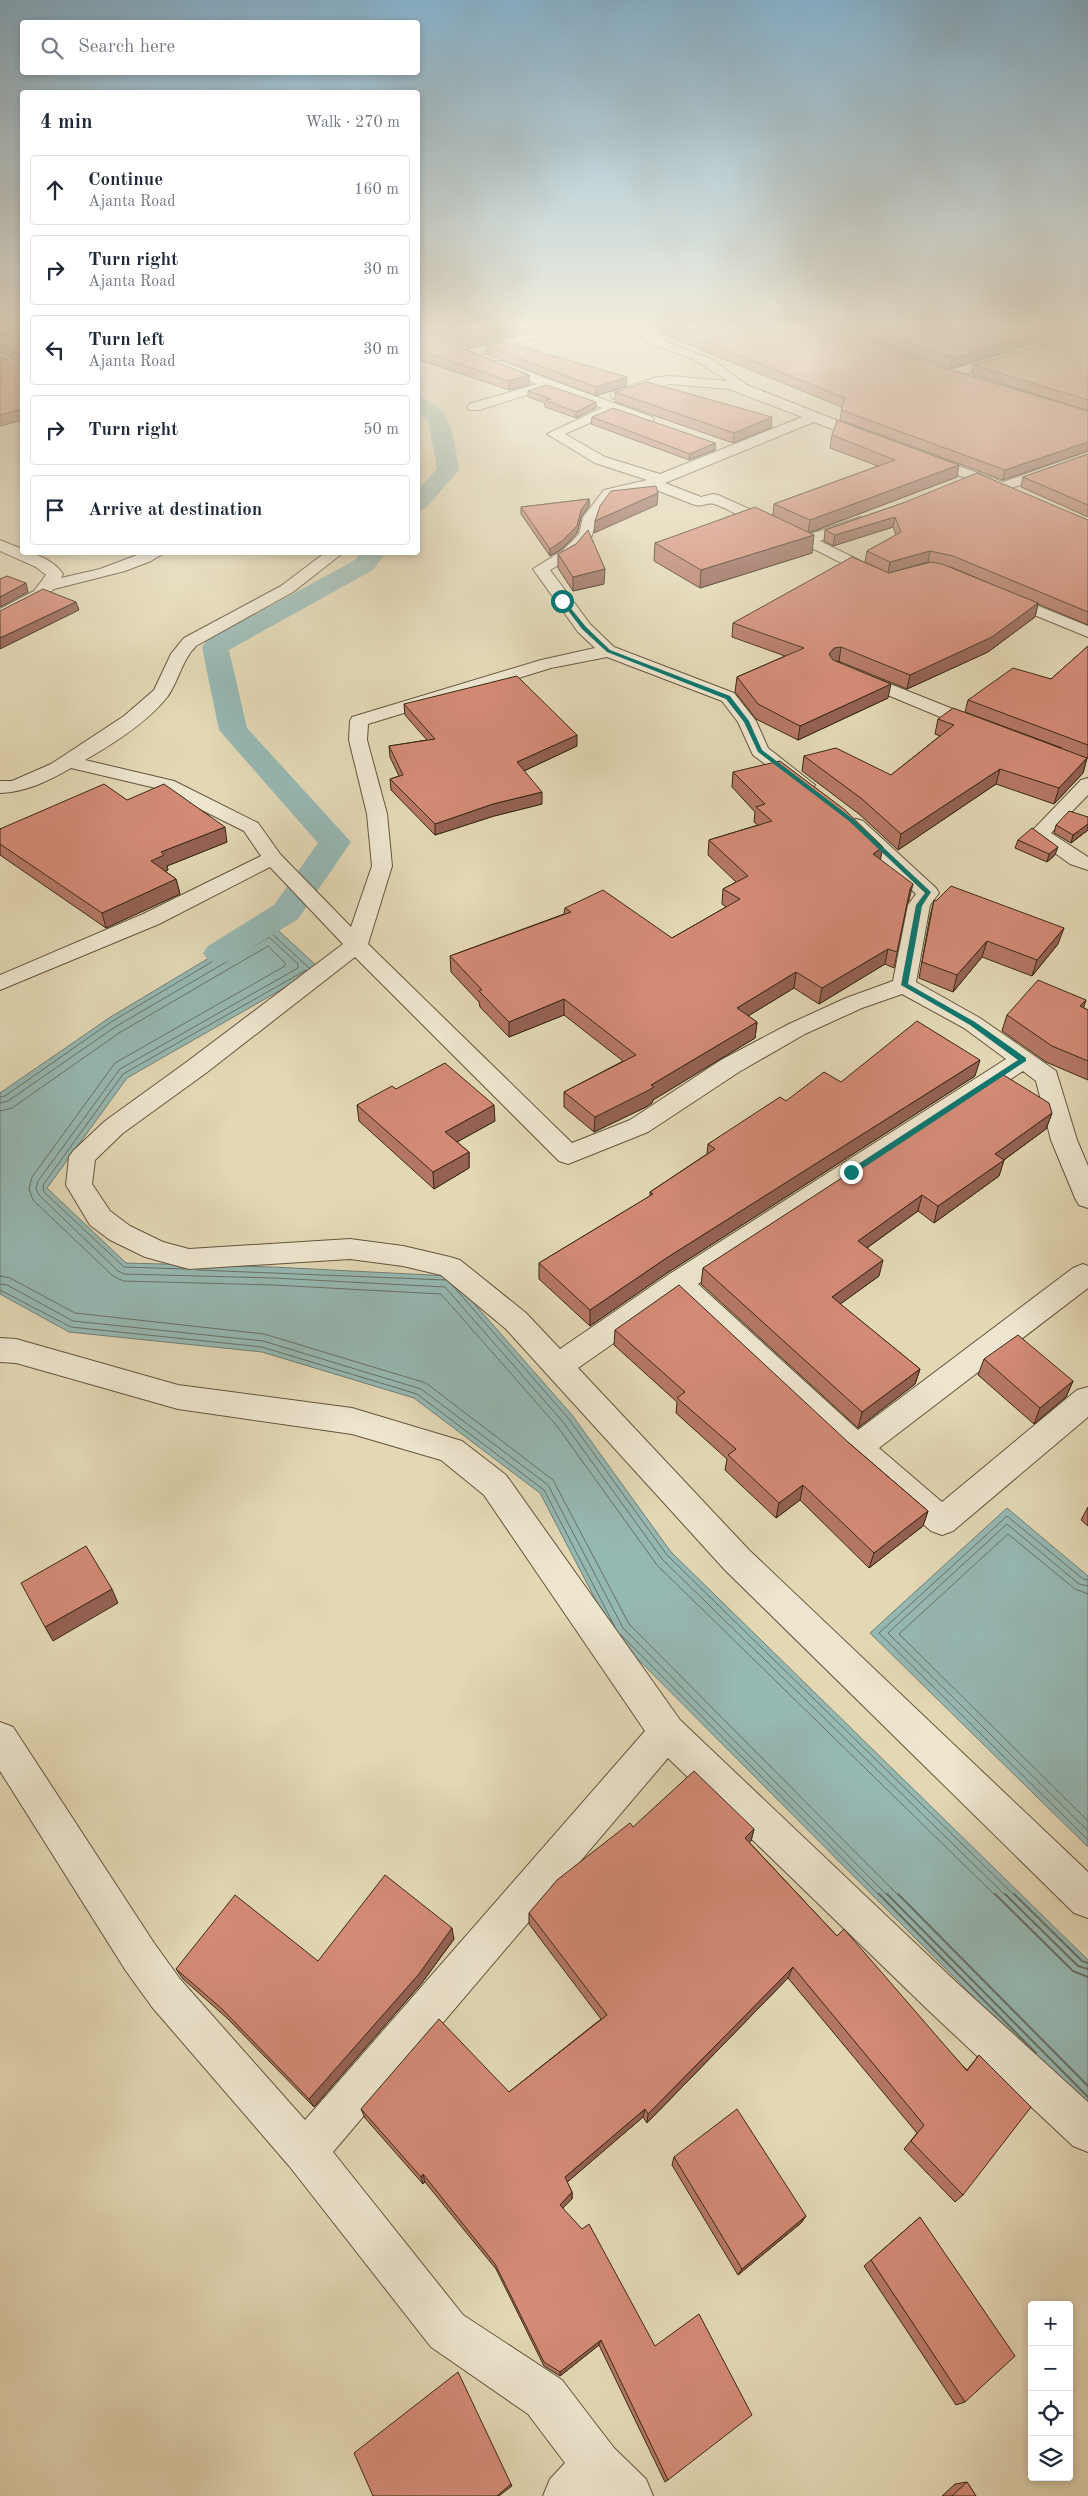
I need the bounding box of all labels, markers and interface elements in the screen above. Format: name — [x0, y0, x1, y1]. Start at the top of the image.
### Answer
search box — [20, 20, 420, 75]
icon: search — [38, 34, 66, 62]
text: Search here — [78, 38, 175, 57]
text: 4 min — [40, 112, 93, 133]
text: Walk · 270 m — [305, 115, 400, 131]
text: Continue — [88, 171, 163, 190]
icon: ahead — [41, 176, 69, 204]
text: 160 m — [354, 182, 399, 198]
text: Ajanta Road — [88, 194, 176, 210]
text: Turn right — [88, 251, 178, 270]
icon: right — [41, 256, 69, 284]
text: 30 m — [363, 262, 399, 278]
text: Ajanta Road — [88, 274, 176, 290]
text: Turn left — [88, 331, 165, 350]
icon: left — [41, 336, 69, 364]
text: 30 m — [363, 342, 399, 358]
text: Ajanta Road — [88, 354, 176, 370]
icon: right — [41, 416, 69, 444]
text: Turn right — [88, 421, 178, 440]
text: 50 m — [363, 422, 399, 438]
icon: arrive — [41, 496, 69, 524]
text: Arrive at destination — [88, 501, 262, 520]
route start — [551, 590, 574, 613]
route end — [840, 1161, 863, 1184]
map controls — [1028, 2301, 1073, 2481]
button: + — [1028, 2301, 1073, 2346]
button: − — [1028, 2346, 1073, 2391]
button: locate — [1028, 2391, 1073, 2436]
button: layers — [1028, 2436, 1073, 2481]

